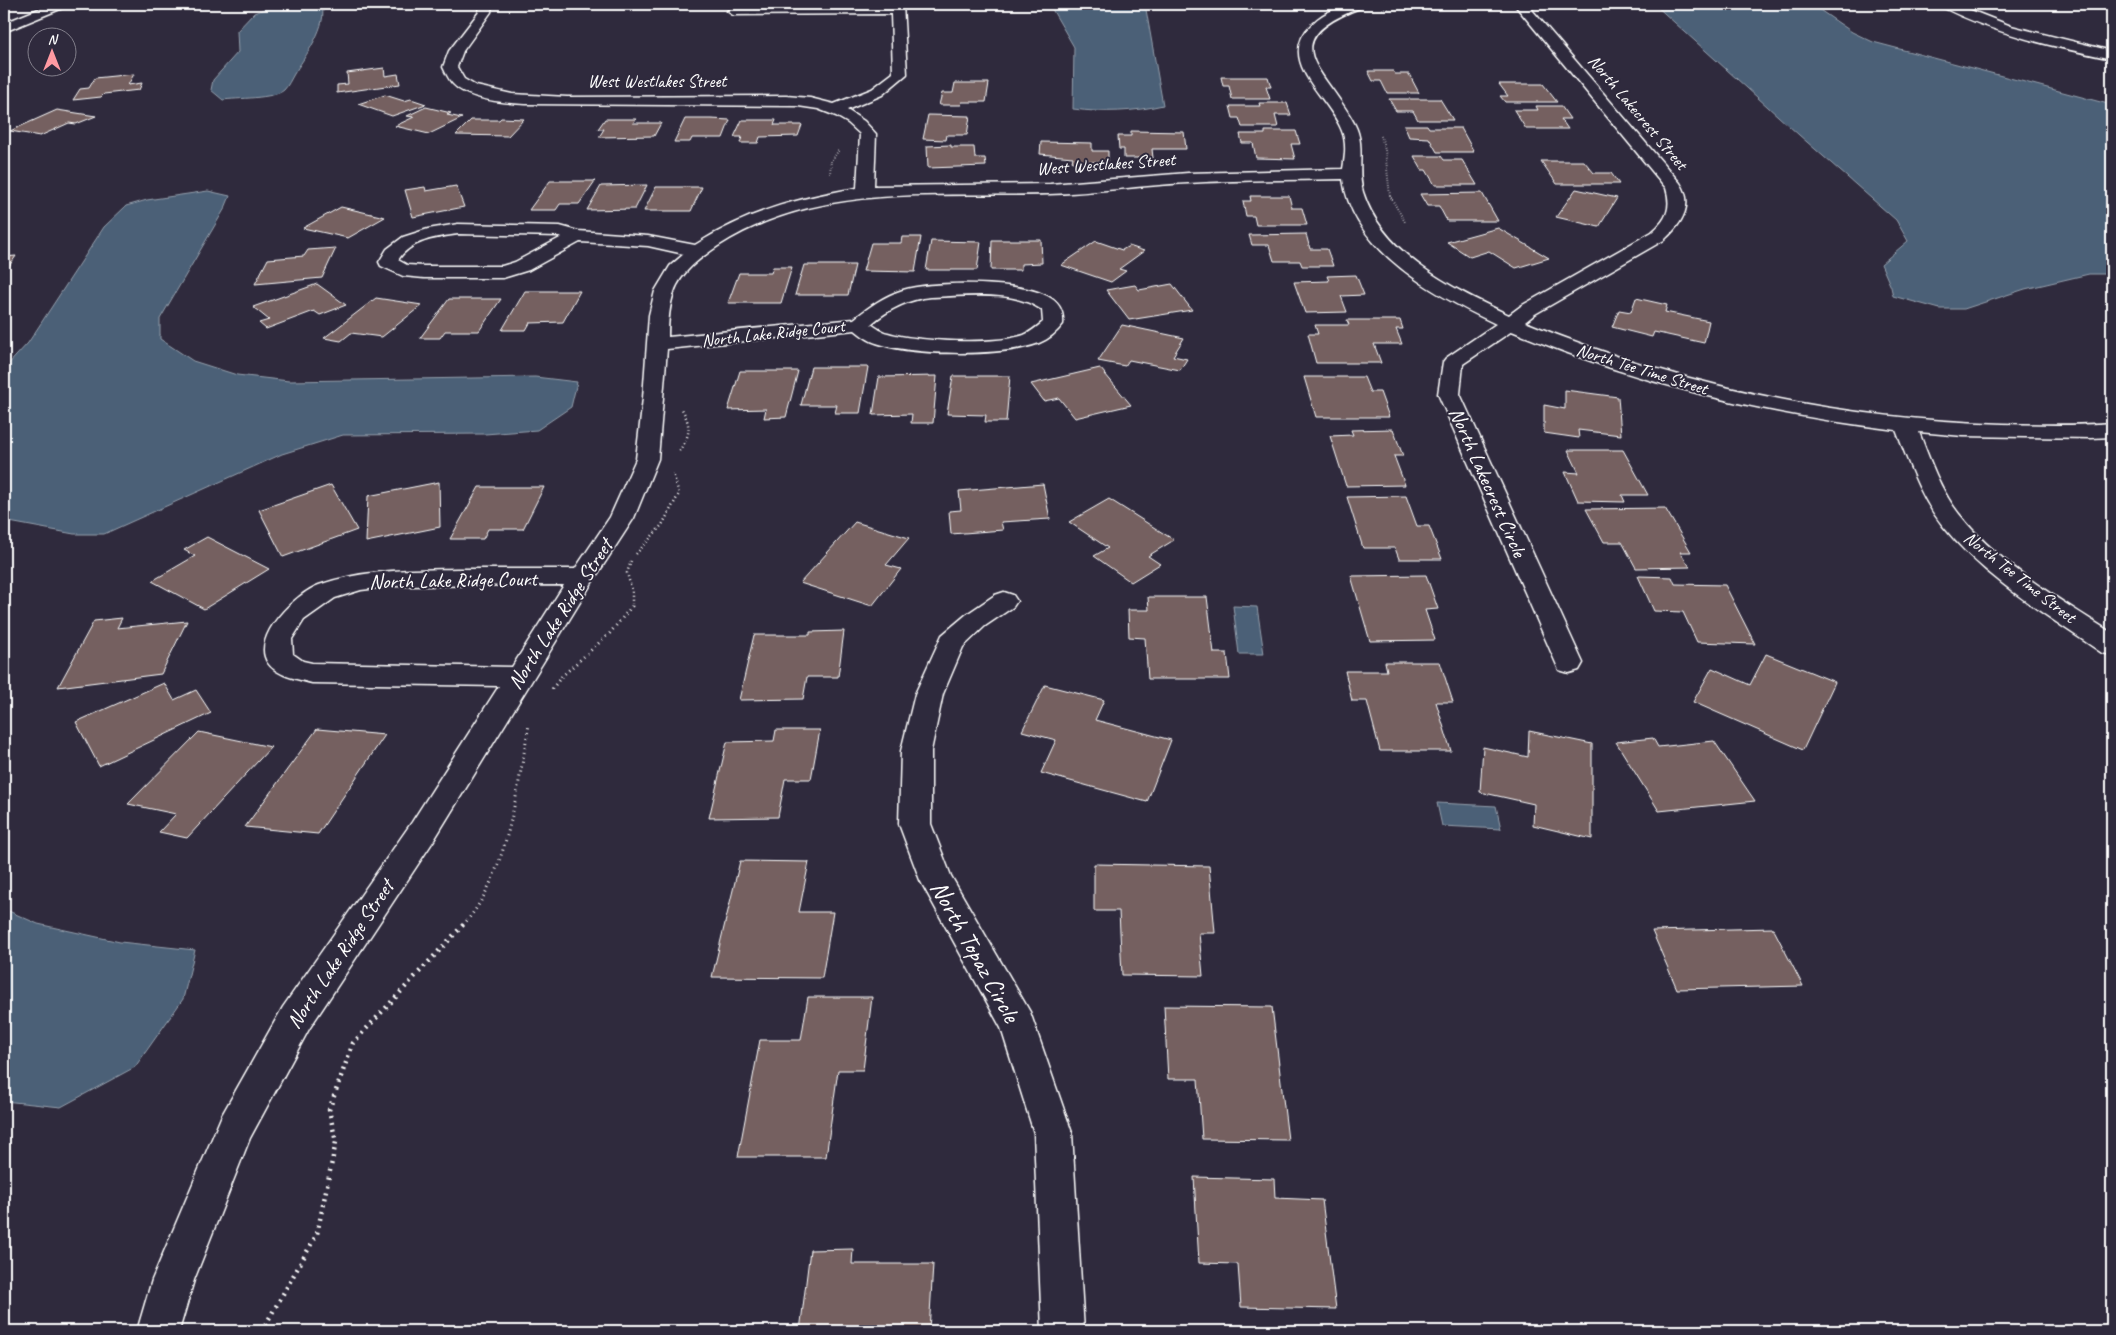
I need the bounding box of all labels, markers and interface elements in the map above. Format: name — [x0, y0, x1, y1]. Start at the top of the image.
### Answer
north arrow — [28, 28, 78, 78]
text: N — [48, 31, 59, 48]
street label: North Lakecrest Street — [1583, 50, 1694, 176]
street label: West Westlakes Street — [588, 70, 728, 92]
street label: West Westlakes Street — [1036, 148, 1178, 180]
street label: North Lake Ridge Court — [700, 314, 848, 351]
street label: North Tee Time Street — [1574, 339, 1712, 400]
street label: North Lakecrest Circle — [1443, 403, 1533, 562]
street label: North Tee Time Street — [1960, 526, 2082, 629]
street label: North Lake Ridge Street — [502, 531, 620, 694]
street label: North Lake Ridge Court — [369, 566, 539, 594]
street label: North Lake Ridge Street — [281, 872, 401, 1033]
street label: North Topaz Circle — [923, 875, 1028, 1030]

